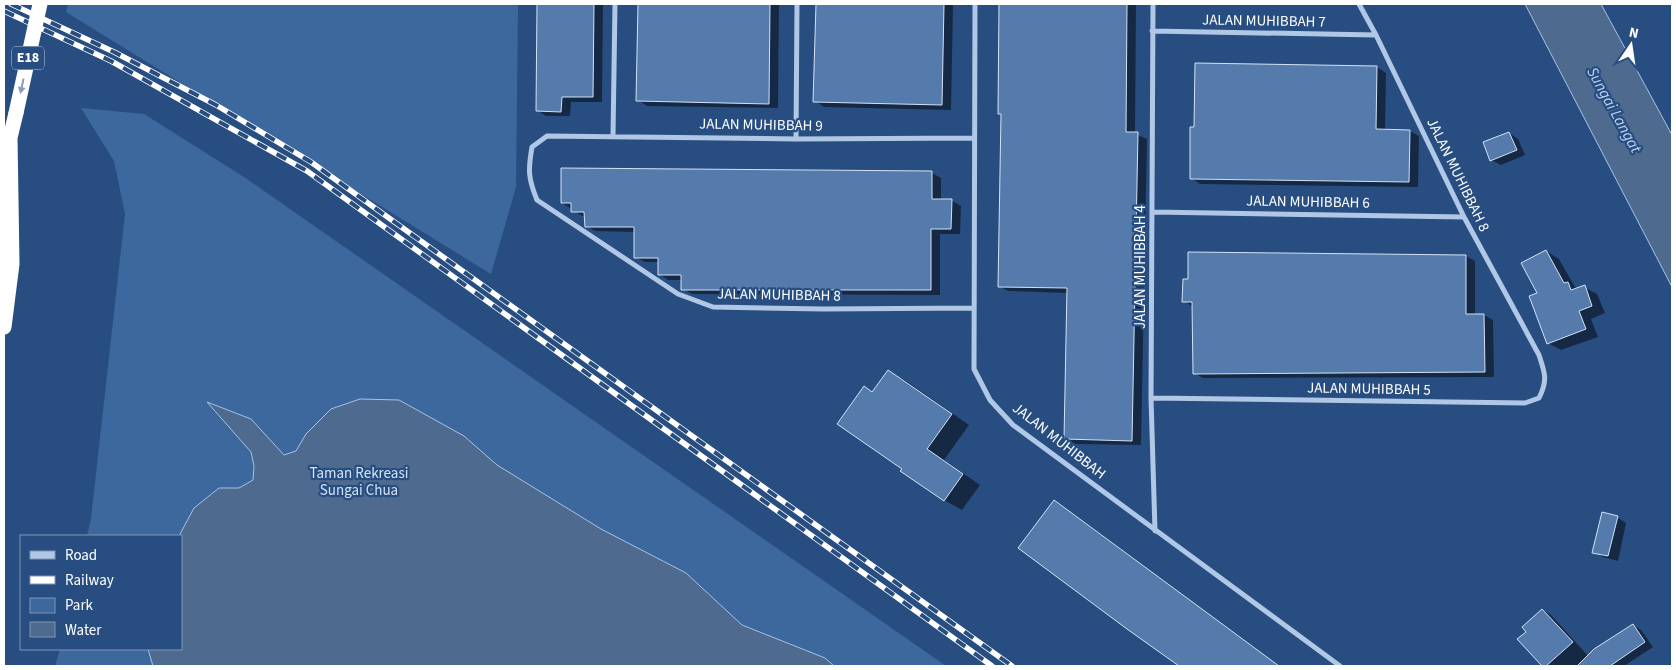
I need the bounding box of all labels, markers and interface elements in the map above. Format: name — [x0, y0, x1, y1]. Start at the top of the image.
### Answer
street label: JALAN MUHIBBAH 7 — [1202, 9, 1326, 33]
north arrow — [1606, 20, 1656, 70]
text: N — [1627, 23, 1640, 44]
road number: E18 — [12, 46, 44, 70]
water label: Sungai Langat — [1581, 63, 1647, 158]
one-way arrow — [18, 78, 26, 93]
street label: JALAN MUHIBBAH 9 — [699, 113, 823, 137]
street label: JALAN MUHIBBAH 8 — [1421, 115, 1495, 235]
street label: JALAN MUHIBBAH 6 — [1246, 190, 1370, 214]
street label: JALAN MUHIBBAH 4 — [1130, 205, 1151, 329]
street label: JALAN MUHIBBAH 8 — [717, 283, 841, 307]
street label: JALAN MUHIBBAH 5 — [1307, 377, 1431, 401]
street label: JALAN MUHIBBAH — [1008, 398, 1110, 484]
park label: Taman Rekreasi Sungai Chua — [310, 463, 408, 501]
legend — [20, 535, 182, 650]
text: Road — [65, 545, 97, 566]
text: Railway — [65, 570, 114, 591]
text: Park — [65, 595, 94, 616]
text: Water — [65, 620, 102, 641]

